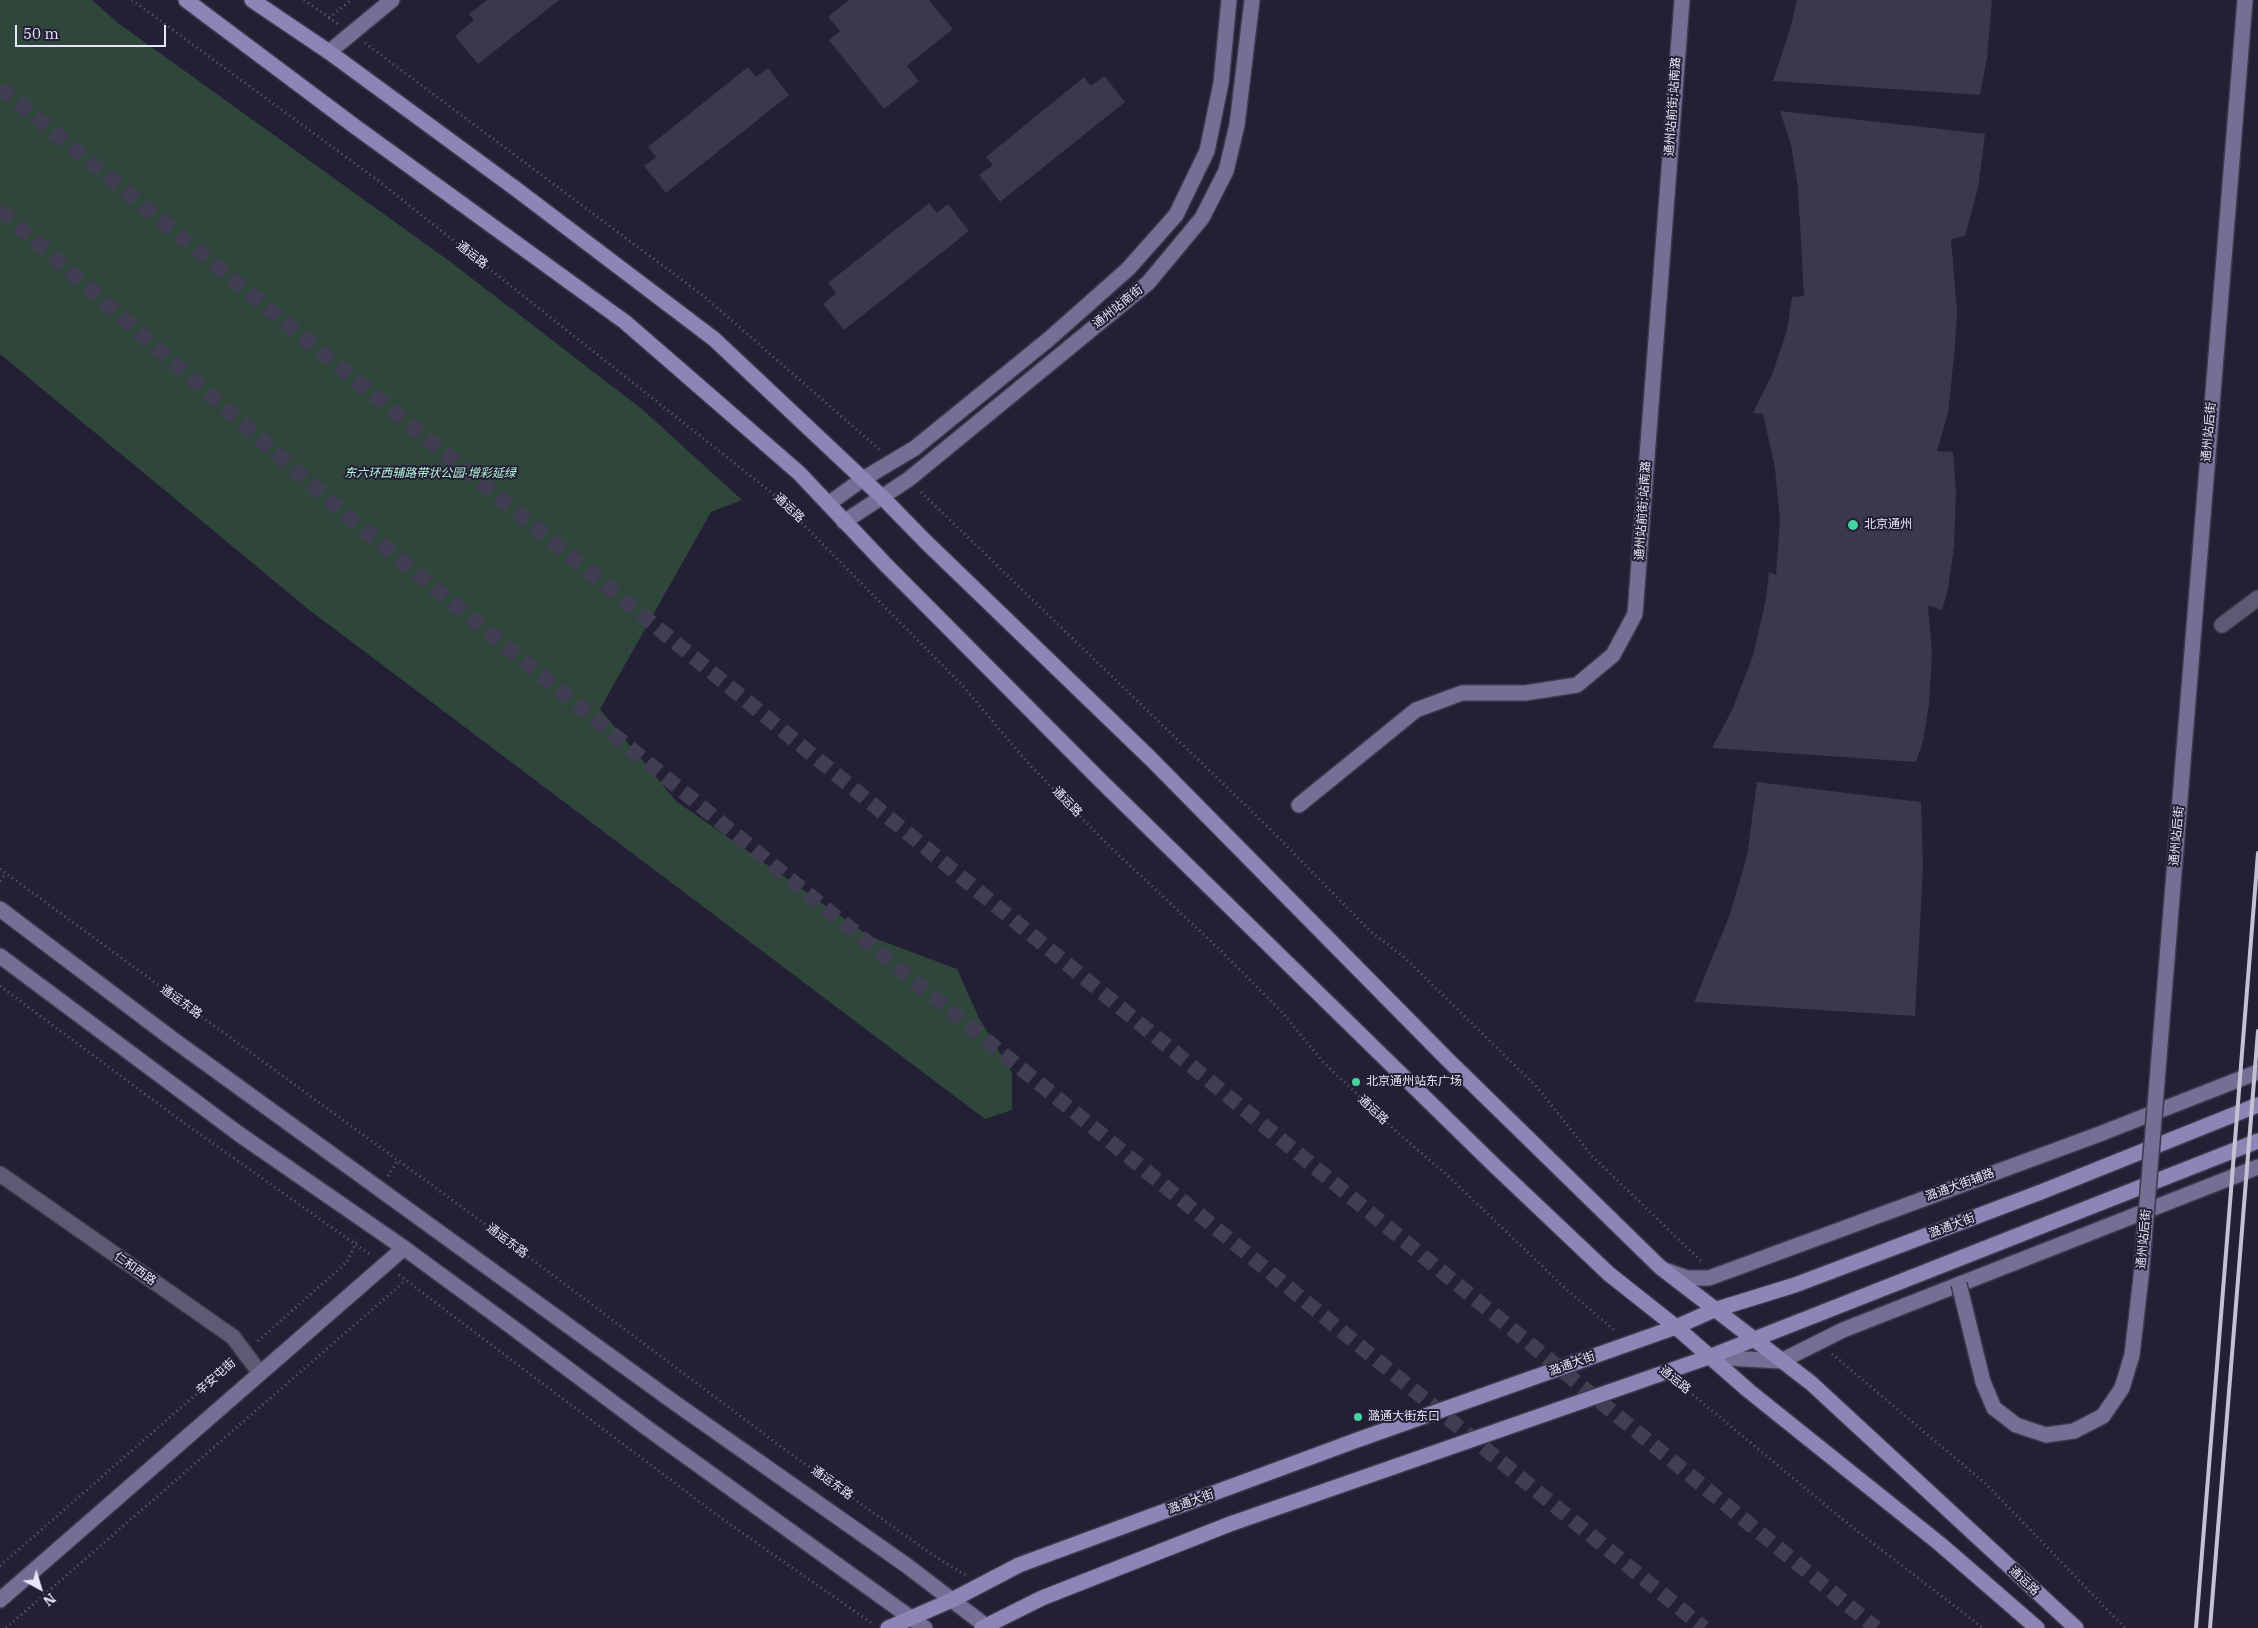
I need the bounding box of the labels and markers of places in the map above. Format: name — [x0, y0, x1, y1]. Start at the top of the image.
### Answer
marker: 北京通州 — [1846, 518, 1860, 532]
place label: 北京通州 — [1864, 518, 1912, 532]
place label: 北京通州站东广场 — [1366, 1075, 1462, 1089]
marker: 北京通州站东广场 — [1350, 1076, 1362, 1088]
place label: 潞通大街东口 — [1368, 1410, 1440, 1424]
marker: 潞通大街东口 — [1352, 1411, 1364, 1423]

